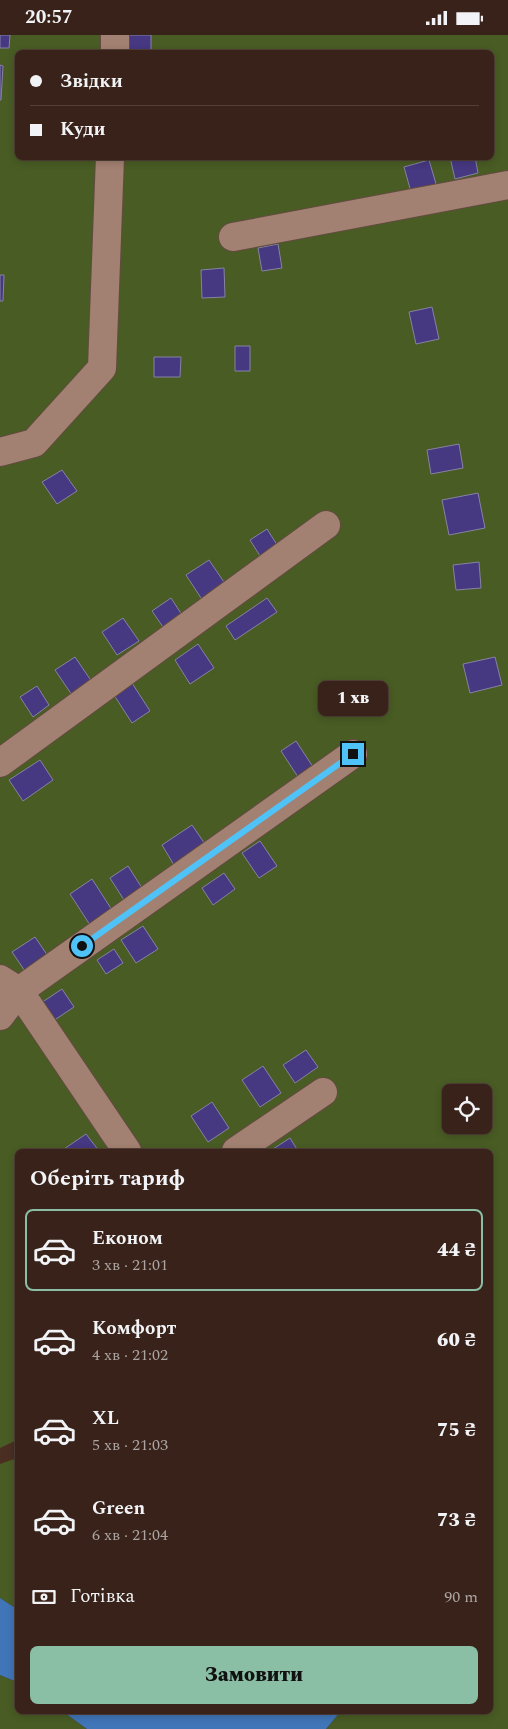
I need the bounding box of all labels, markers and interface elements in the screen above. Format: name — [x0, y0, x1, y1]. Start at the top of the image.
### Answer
text: 20:57 — [25, 3, 73, 32]
text: Звідки — [60, 67, 123, 96]
text: Куди — [60, 115, 106, 144]
callout: 1 хв — [318, 681, 388, 717]
text: 1 хв — [337, 686, 369, 710]
route end — [342, 743, 364, 765]
route start — [71, 935, 93, 957]
map controls — [442, 1084, 492, 1134]
button: locate — [442, 1084, 492, 1134]
text: Оберіть тариф — [30, 1162, 185, 1195]
text: Економ — [92, 1224, 163, 1253]
icon: car — [32, 1228, 77, 1273]
text: 44 ₴ — [437, 1236, 476, 1265]
text: 3 хв · 21:01 — [92, 1253, 168, 1277]
text: Комфорт — [92, 1314, 176, 1343]
icon: car — [32, 1318, 77, 1363]
text: 60 ₴ — [437, 1326, 476, 1355]
text: 4 хв · 21:02 — [92, 1343, 168, 1367]
text: XL — [92, 1404, 119, 1433]
icon: car — [32, 1408, 77, 1453]
text: 75 ₴ — [437, 1416, 476, 1445]
text: 5 хв · 21:03 — [92, 1433, 168, 1457]
text: Green — [92, 1494, 145, 1523]
icon: car — [32, 1498, 77, 1543]
text: 73 ₴ — [437, 1506, 476, 1535]
text: 6 хв · 21:04 — [92, 1523, 168, 1547]
text: Готівка — [70, 1582, 135, 1611]
icon: cash — [30, 1583, 58, 1611]
text: 90 m — [444, 1585, 478, 1609]
button: Замовити — [30, 1646, 478, 1704]

